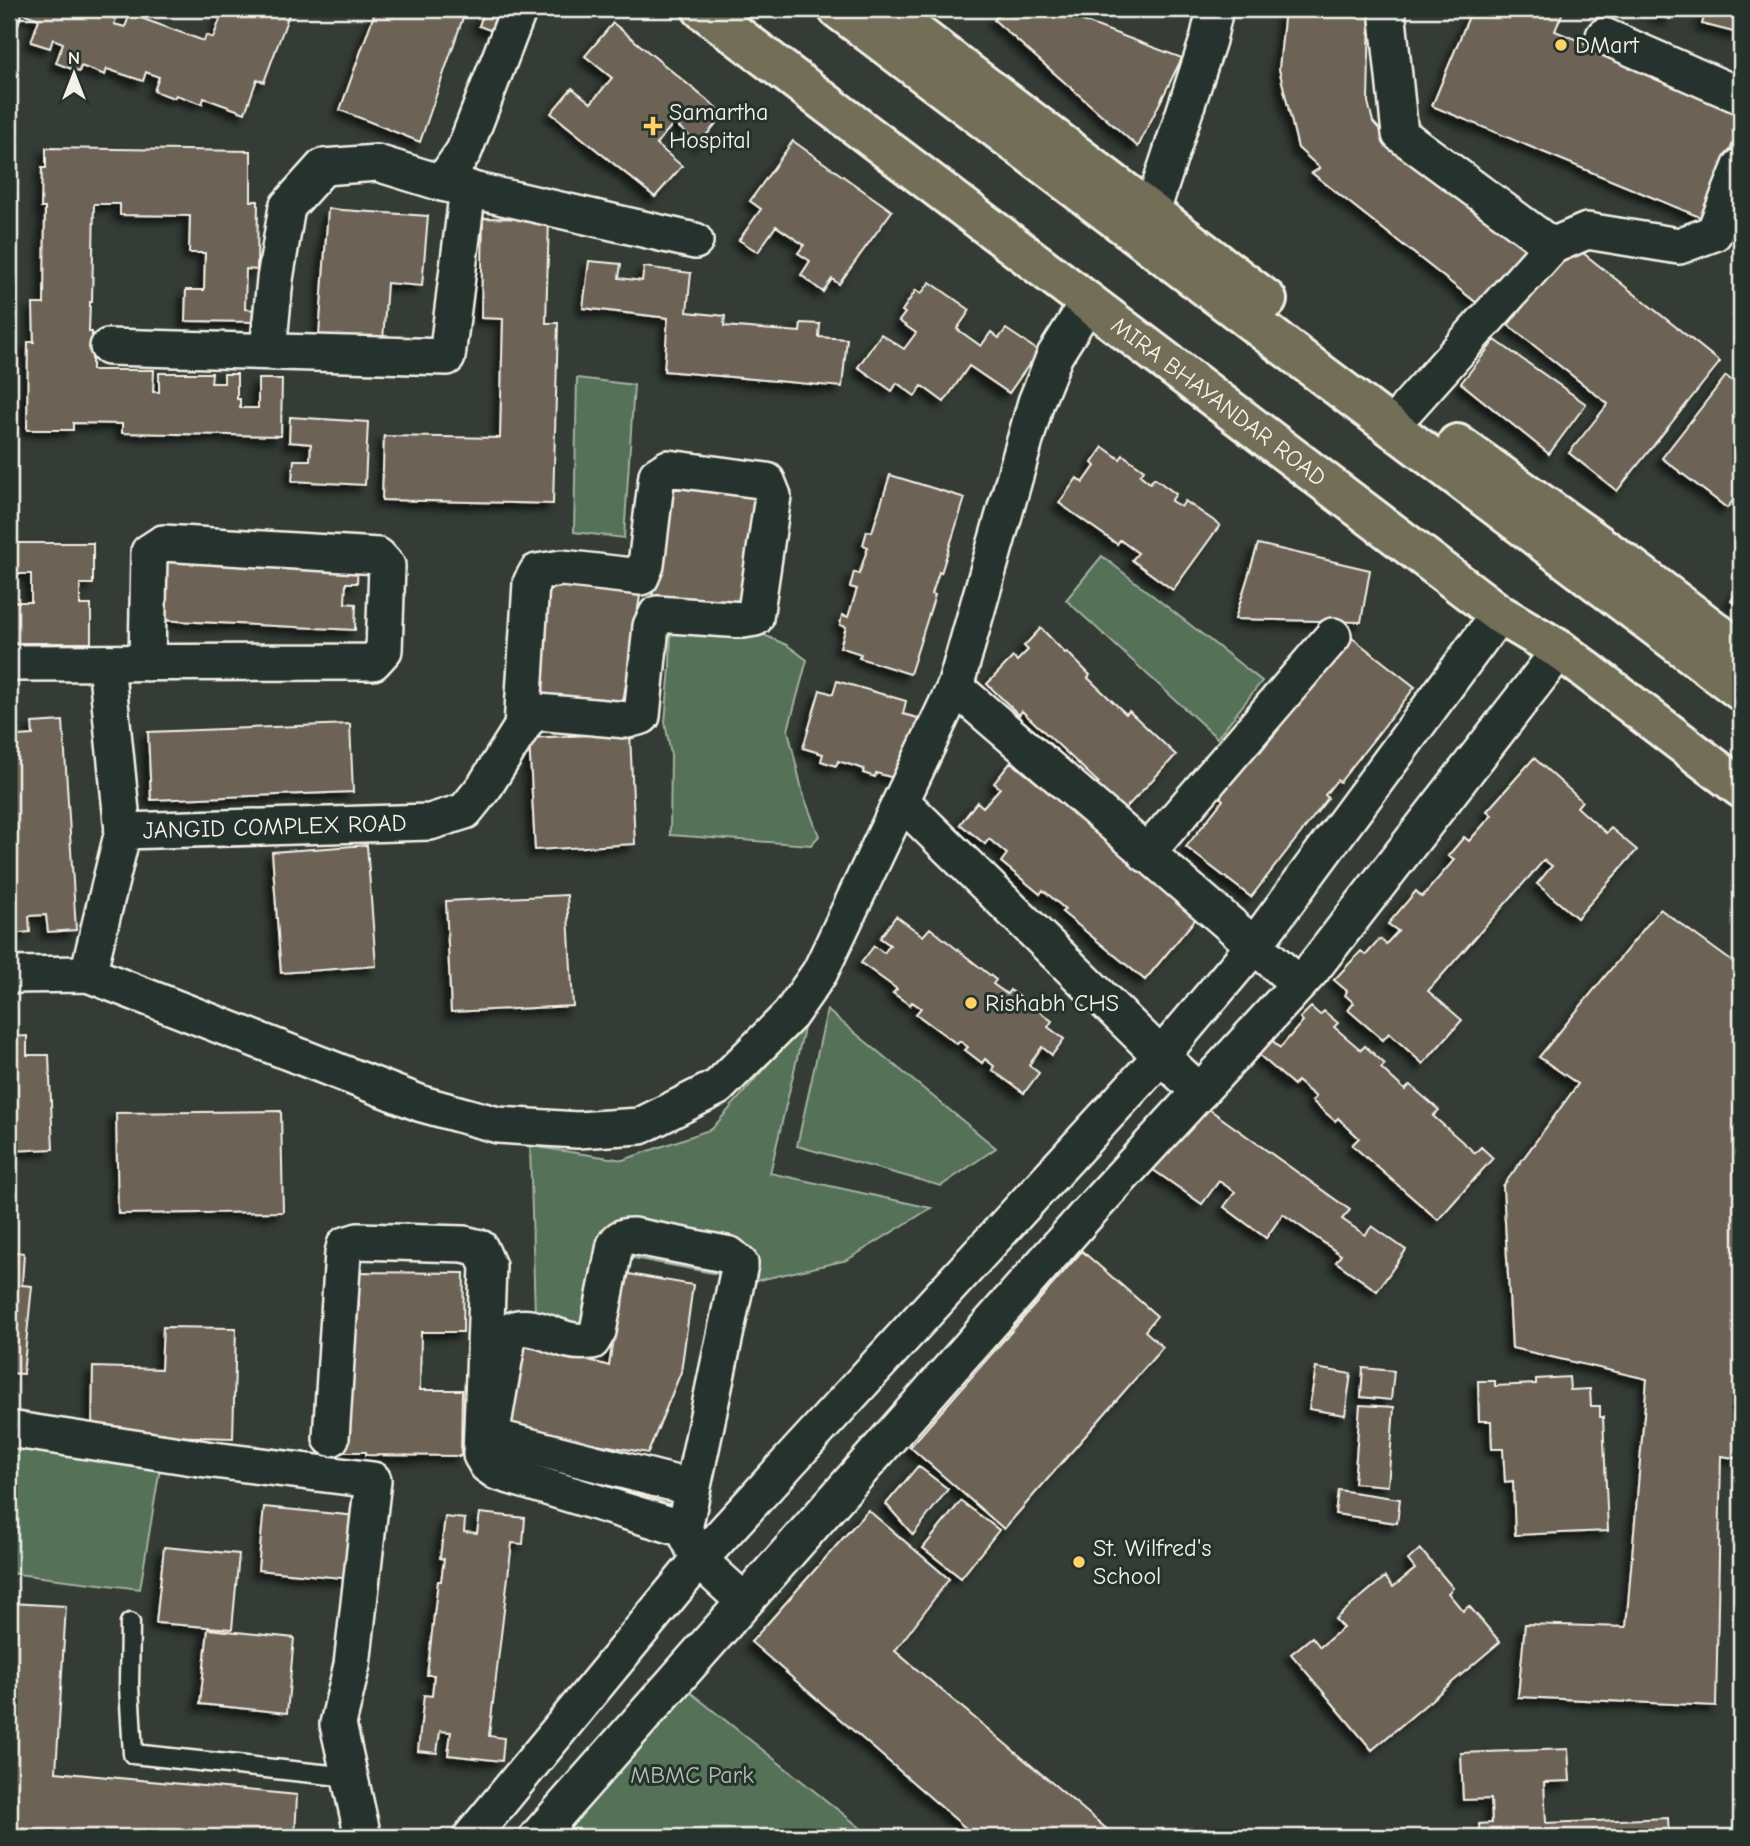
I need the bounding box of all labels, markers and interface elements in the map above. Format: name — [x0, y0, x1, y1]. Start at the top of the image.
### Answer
place label: DMart — [1575, 31, 1640, 59]
marker: DMart — [1553, 37, 1569, 53]
north arrow — [38, 38, 108, 108]
text: N — [68, 47, 80, 69]
place label: Samartha Hospital — [669, 98, 769, 154]
marker: Samartha Hospital — [643, 116, 663, 136]
street label: MIRA BHAYANDAR ROAD — [1106, 311, 1332, 492]
street label: JANGID COMPLEX ROAD — [142, 809, 407, 844]
place label: Rishabh CHS — [985, 989, 1119, 1017]
marker: Rishabh CHS — [963, 995, 979, 1011]
place label: St. Wilfred's School — [1093, 1534, 1212, 1590]
marker: St. Wilfred's School — [1071, 1554, 1087, 1570]
park label: MBMC Park — [630, 1761, 754, 1789]

